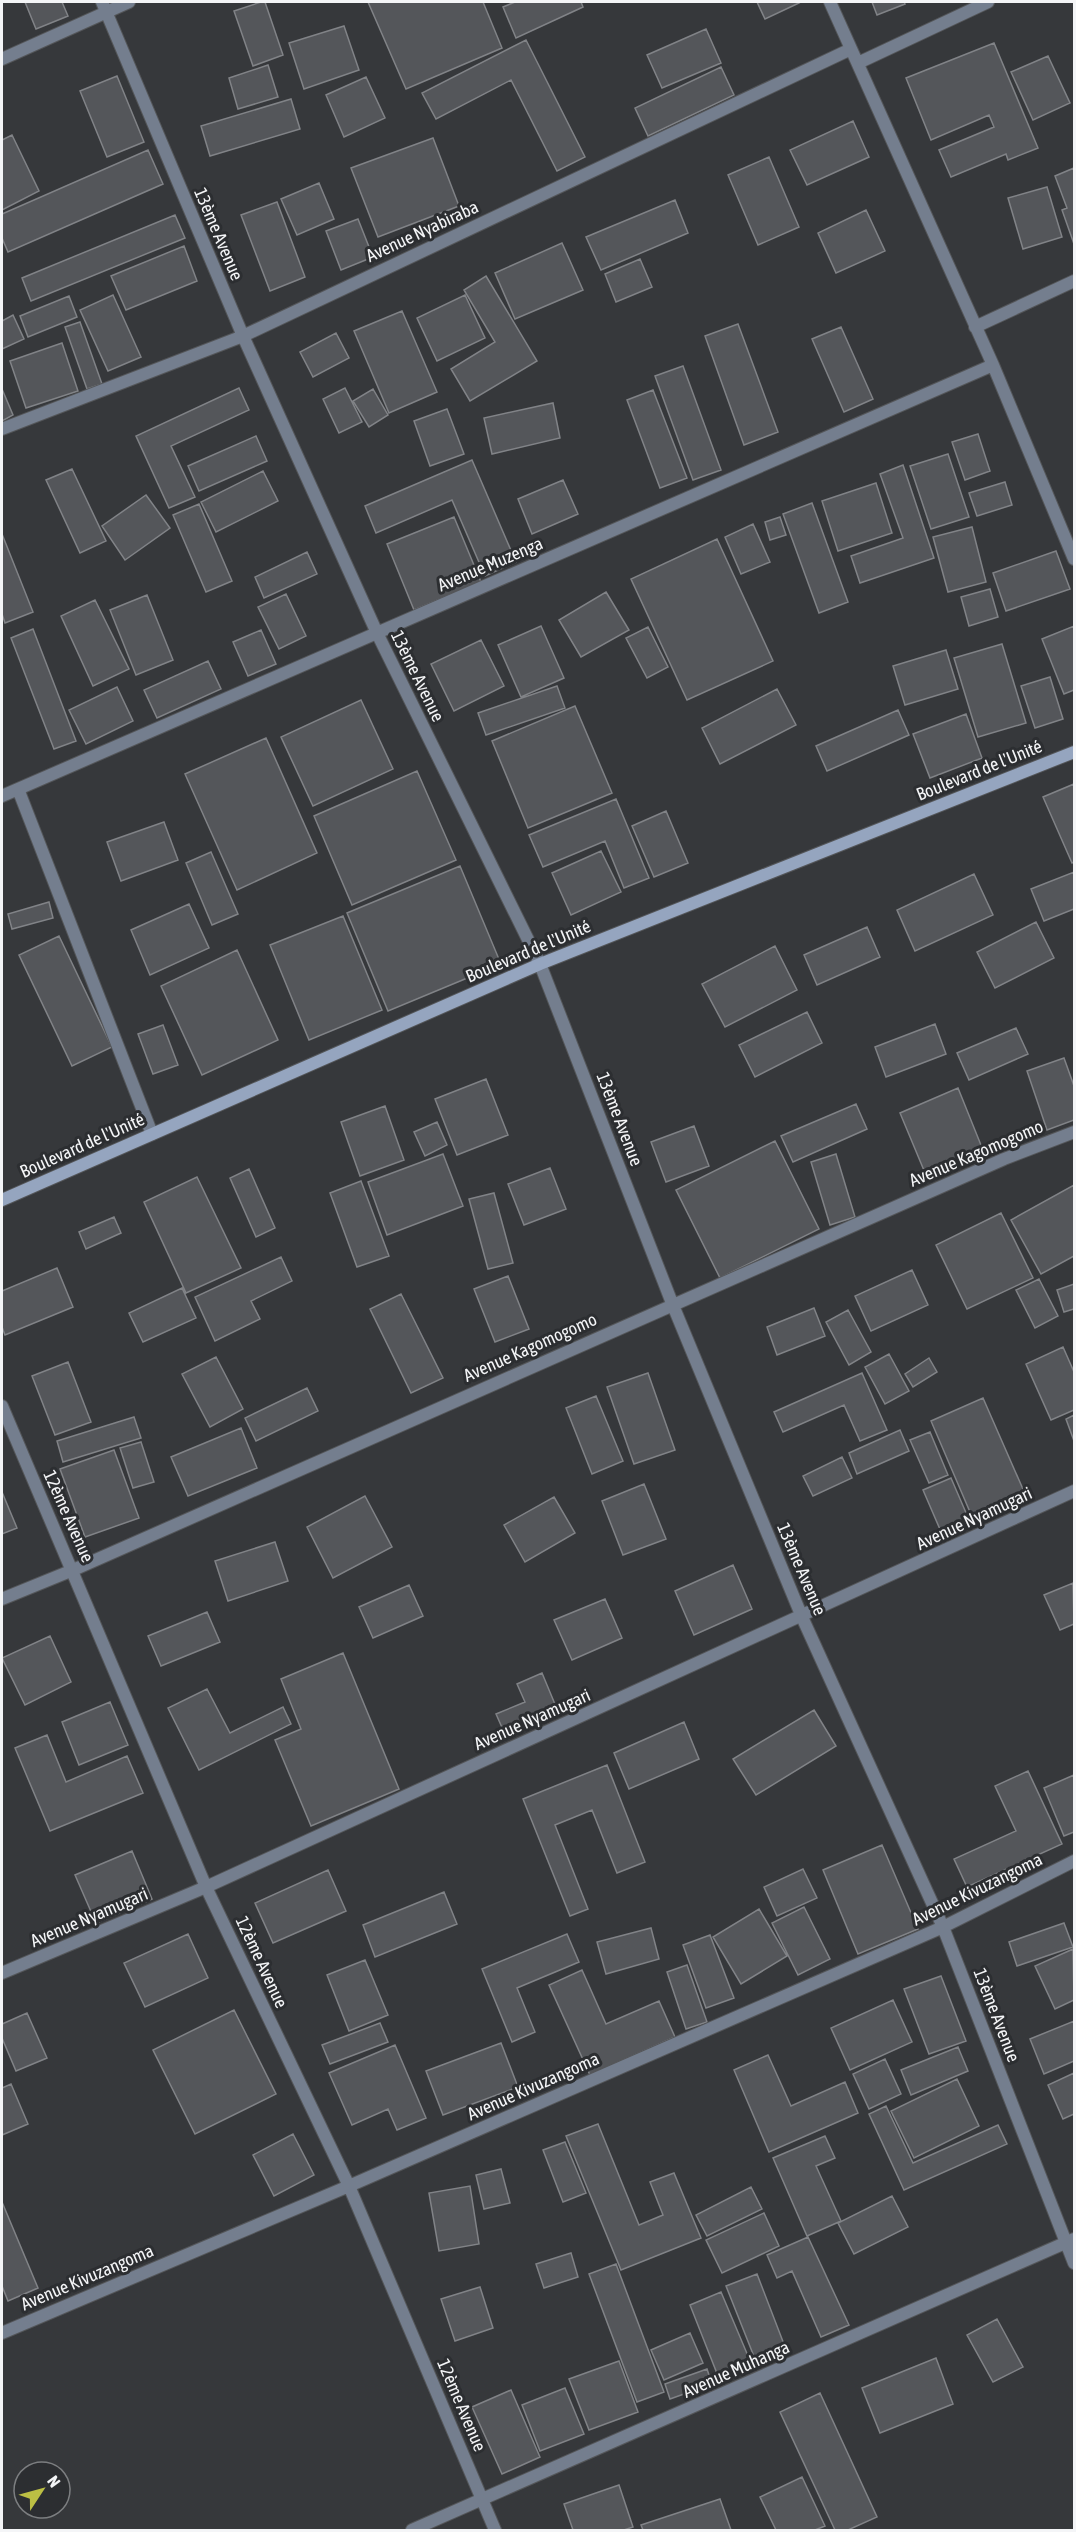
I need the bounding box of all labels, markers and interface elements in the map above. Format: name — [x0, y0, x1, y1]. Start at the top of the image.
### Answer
street label: 13ème Avenue — [190, 185, 248, 283]
street label: Avenue Nyabiraba — [363, 196, 481, 266]
street label: Avenue Muzenga — [434, 532, 546, 596]
street label: 13ème Avenue — [387, 627, 449, 725]
street label: Boulevard de l'Unité — [913, 735, 1045, 805]
street label: Boulevard de l'Unité — [462, 915, 594, 987]
street label: 13ème Avenue — [593, 1069, 647, 1169]
street label: Boulevard de l'Unité — [17, 1108, 147, 1182]
street label: Avenue Kagomogomo — [906, 1115, 1046, 1191]
street label: Avenue Kagomogomo — [460, 1308, 600, 1386]
street label: 12ème Avenue — [39, 1467, 99, 1565]
street label: Avenue Nyamugari — [913, 1482, 1035, 1554]
street label: 13ème Avenue — [773, 1520, 831, 1618]
street label: Avenue Nyamugari — [470, 1684, 594, 1754]
street label: Avenue Kivuzangoma — [909, 1848, 1045, 1930]
street label: Avenue Nyamugari — [27, 1883, 151, 1951]
street label: 12ème Avenue — [232, 1913, 292, 2011]
street label: 13ème Avenue — [970, 1965, 1024, 2065]
street label: Avenue Kivuzangoma — [464, 2048, 602, 2124]
street label: Avenue Kivuzangoma — [17, 2240, 157, 2314]
street label: Avenue Muhanga — [679, 2336, 793, 2402]
street label: 12ème Avenue — [433, 2356, 491, 2454]
north arrow — [12, 2460, 72, 2520]
text: N — [44, 2472, 64, 2490]

